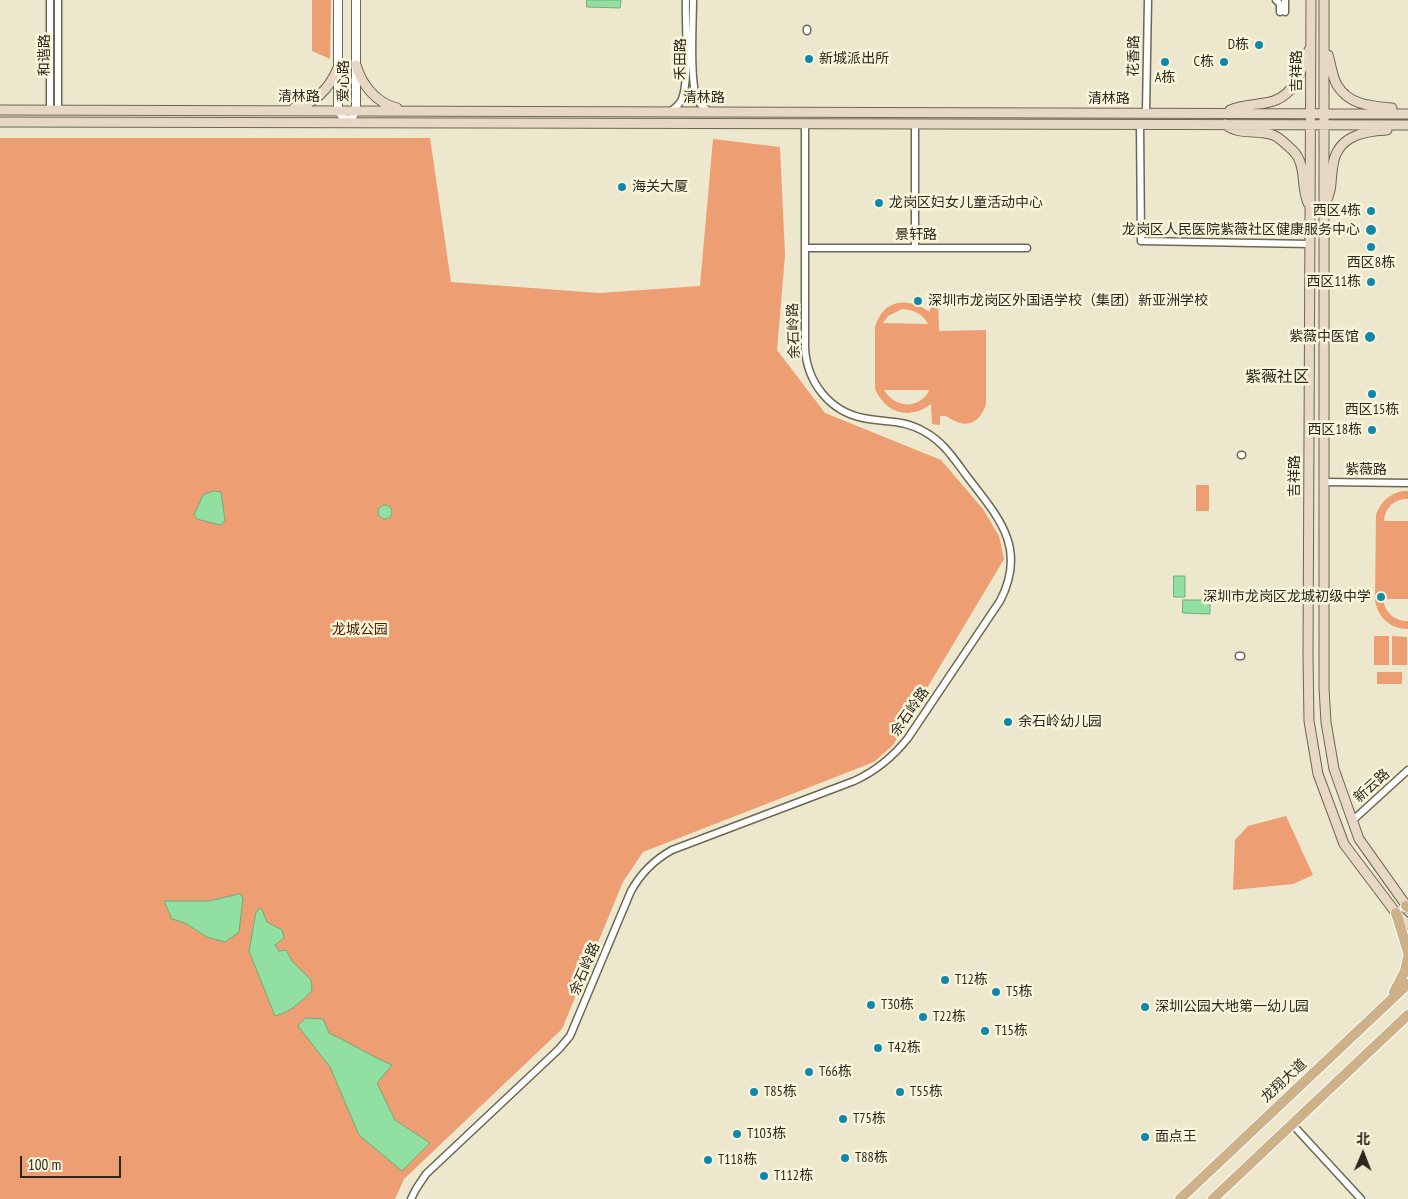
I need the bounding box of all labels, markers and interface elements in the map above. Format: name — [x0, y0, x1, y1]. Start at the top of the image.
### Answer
street label: 和谐路 — [37, 34, 53, 76]
street label: 花香路 — [1125, 35, 1143, 77]
place label: D栋 — [1228, 37, 1249, 53]
street label: 禾田路 — [673, 38, 689, 80]
marker: D栋 — [1253, 39, 1265, 51]
street label: 吉祥路 — [1289, 50, 1305, 92]
place label: 新城派出所 — [819, 51, 889, 67]
marker: 新城派出所 — [803, 53, 815, 65]
place label: C栋 — [1194, 54, 1214, 70]
marker: A栋 — [1159, 56, 1171, 68]
marker: C栋 — [1218, 56, 1230, 68]
street label: 爱心路 — [336, 60, 352, 102]
place label: A栋 — [1155, 70, 1175, 86]
street label: 清林路 — [278, 89, 320, 105]
street label: 清林路 — [683, 90, 725, 106]
street label: 清林路 — [1088, 91, 1130, 107]
place label: 海关大厦 — [632, 179, 688, 195]
marker: 海关大厦 — [616, 181, 628, 193]
place label: 龙岗区妇女儿童活动中心 — [889, 195, 1043, 211]
marker: 龙岗区妇女儿童活动中心 — [873, 197, 885, 209]
place label: 西区4栋 — [1313, 203, 1361, 219]
marker: 西区4栋 — [1365, 205, 1377, 217]
place label: 龙岗区人民医院紫薇社区健康服务中心 — [1122, 222, 1360, 238]
marker: 龙岗区人民医院紫薇社区健康服务中心 — [1364, 223, 1378, 237]
street label: 景轩路 — [895, 227, 937, 243]
marker: 西区8栋 — [1365, 241, 1377, 253]
place label: 西区8栋 — [1347, 255, 1395, 271]
place label: 西区11栋 — [1306, 274, 1361, 290]
marker: 西区11栋 — [1365, 276, 1377, 288]
place label: 深圳市龙岗区外国语学校（集团）新亚洲学校 — [928, 293, 1208, 309]
marker: 深圳市龙岗区外国语学校（集团）新亚洲学校 — [912, 295, 924, 307]
street label: 余石岭路 — [785, 303, 803, 359]
place label: 紫薇中医馆 — [1289, 329, 1359, 345]
marker: 紫薇中医馆 — [1363, 330, 1377, 344]
district label: 紫薇社区 — [1245, 367, 1309, 387]
marker: 西区15栋 — [1366, 388, 1378, 400]
place label: 西区15栋 — [1345, 402, 1399, 418]
place label: 西区18栋 — [1307, 422, 1362, 438]
marker: 西区18栋 — [1366, 424, 1378, 436]
street label: 吉祥路 — [1287, 455, 1303, 497]
street label: 紫薇路 — [1345, 462, 1387, 478]
place label: 深圳市龙岗区龙城初级中学 — [1203, 589, 1371, 605]
marker: 深圳市龙岗区龙城初级中学 — [1375, 591, 1387, 603]
park label: 龙城公园 — [332, 622, 388, 638]
street label: 余石岭路 — [887, 684, 933, 740]
place label: 余石岭幼儿园 — [1018, 714, 1102, 730]
marker: 余石岭幼儿园 — [1002, 716, 1014, 728]
street label: 新云路 — [1351, 766, 1393, 806]
street label: 余石岭路 — [566, 940, 604, 998]
place label: T12栋 — [955, 972, 988, 988]
marker: T12栋 — [939, 974, 951, 986]
place label: T5栋 — [1006, 984, 1033, 1000]
marker: T5栋 — [990, 986, 1002, 998]
place label: T30栋 — [881, 997, 914, 1013]
marker: T30栋 — [865, 999, 877, 1011]
place label: 深圳公园大地第一幼儿园 — [1155, 999, 1309, 1015]
marker: 深圳公园大地第一幼儿园 — [1139, 1001, 1151, 1013]
place label: T22栋 — [933, 1009, 966, 1025]
marker: T22栋 — [917, 1011, 929, 1023]
place label: T15栋 — [995, 1023, 1028, 1039]
marker: T15栋 — [979, 1025, 991, 1037]
place label: T42栋 — [888, 1040, 921, 1056]
marker: T42栋 — [872, 1042, 884, 1054]
street label: 龙翔大道 — [1258, 1056, 1310, 1106]
place label: T66栋 — [819, 1064, 852, 1080]
marker: T66栋 — [803, 1066, 815, 1078]
place label: T85栋 — [764, 1084, 797, 1100]
place label: T55栋 — [910, 1084, 943, 1100]
marker: T85栋 — [748, 1086, 760, 1098]
marker: T55栋 — [894, 1086, 906, 1098]
place label: T75栋 — [853, 1111, 886, 1127]
marker: T75栋 — [837, 1113, 849, 1125]
place label: T103栋 — [747, 1126, 786, 1142]
marker: T103栋 — [731, 1128, 743, 1140]
place label: 面点王 — [1155, 1129, 1197, 1145]
north arrow — [1338, 1129, 1388, 1179]
text: 北 — [1356, 1130, 1370, 1148]
marker: 面点王 — [1139, 1131, 1151, 1143]
scale bar — [22, 1146, 124, 1178]
place label: T88栋 — [855, 1150, 888, 1166]
place label: T118栋 — [718, 1152, 757, 1168]
marker: T88栋 — [839, 1152, 851, 1164]
marker: T118栋 — [702, 1154, 714, 1166]
text: 100 m — [28, 1155, 61, 1174]
place label: T112栋 — [774, 1168, 813, 1184]
marker: T112栋 — [758, 1170, 770, 1182]

